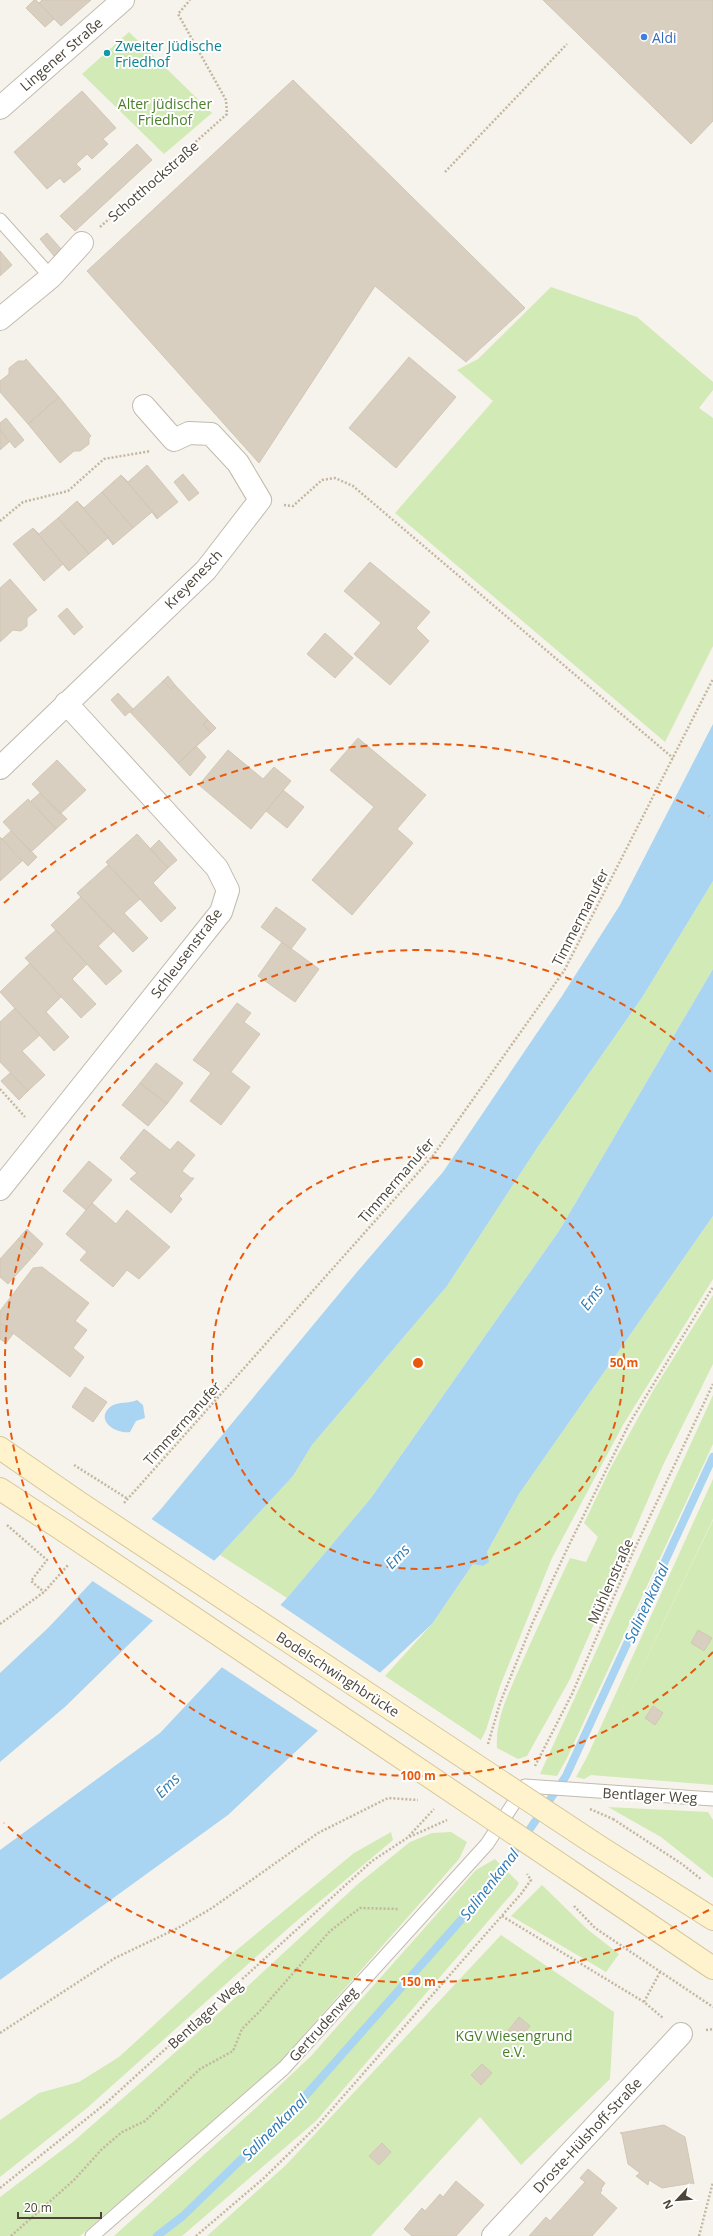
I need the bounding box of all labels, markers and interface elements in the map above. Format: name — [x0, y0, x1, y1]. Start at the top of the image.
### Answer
street label: Lingener Straße — [16, 13, 106, 95]
place label: Aldi — [652, 28, 677, 47]
marker: Aldi — [639, 32, 649, 42]
place label: Zweiter Jüdische Friedhof — [115, 36, 222, 71]
marker: Zweiter Jüdische Friedhof — [102, 48, 112, 58]
park label: Alter jüdischer Friedhof — [118, 94, 212, 129]
street label: Schotthockstraße — [104, 136, 202, 226]
street label: Kreyenesch — [160, 545, 226, 613]
street label: Timmermanufer — [547, 865, 613, 969]
street label: Schleusenstraße — [146, 904, 226, 1002]
street label: Timmermanufer — [354, 1133, 438, 1227]
water label: Ems — [575, 1280, 607, 1314]
text: 50 m — [610, 1354, 638, 1371]
centre of rings — [411, 1356, 425, 1370]
street label: Timmermanufer — [139, 1377, 225, 1469]
street label: Mühlenstraße — [583, 1535, 637, 1627]
water label: Ems — [380, 1539, 414, 1573]
water label: Salinenkanal — [619, 1559, 674, 1646]
street label: Bodelschwinghbrücke — [273, 1627, 403, 1721]
text: 100 m — [400, 1767, 436, 1784]
water label: Ems — [150, 1768, 184, 1802]
street label: Bentlager Weg — [602, 1783, 698, 1807]
water label: Salinenkanal — [455, 1843, 524, 1924]
text: 150 m — [400, 1973, 436, 1990]
street label: Bentlager Weg — [163, 1975, 247, 2053]
street label: Gertrudenweg — [284, 1982, 362, 2065]
park label: KGV Wiesengrund e.V. — [455, 2026, 573, 2061]
street label: Droste-Hülshoff-Straße — [529, 2073, 646, 2197]
water label: Salinenkanal — [237, 2089, 312, 2164]
north arrow — [657, 2180, 697, 2220]
scale bar — [18, 2194, 101, 2220]
text: N — [659, 2197, 676, 2212]
text: 20 m — [24, 2199, 52, 2216]

